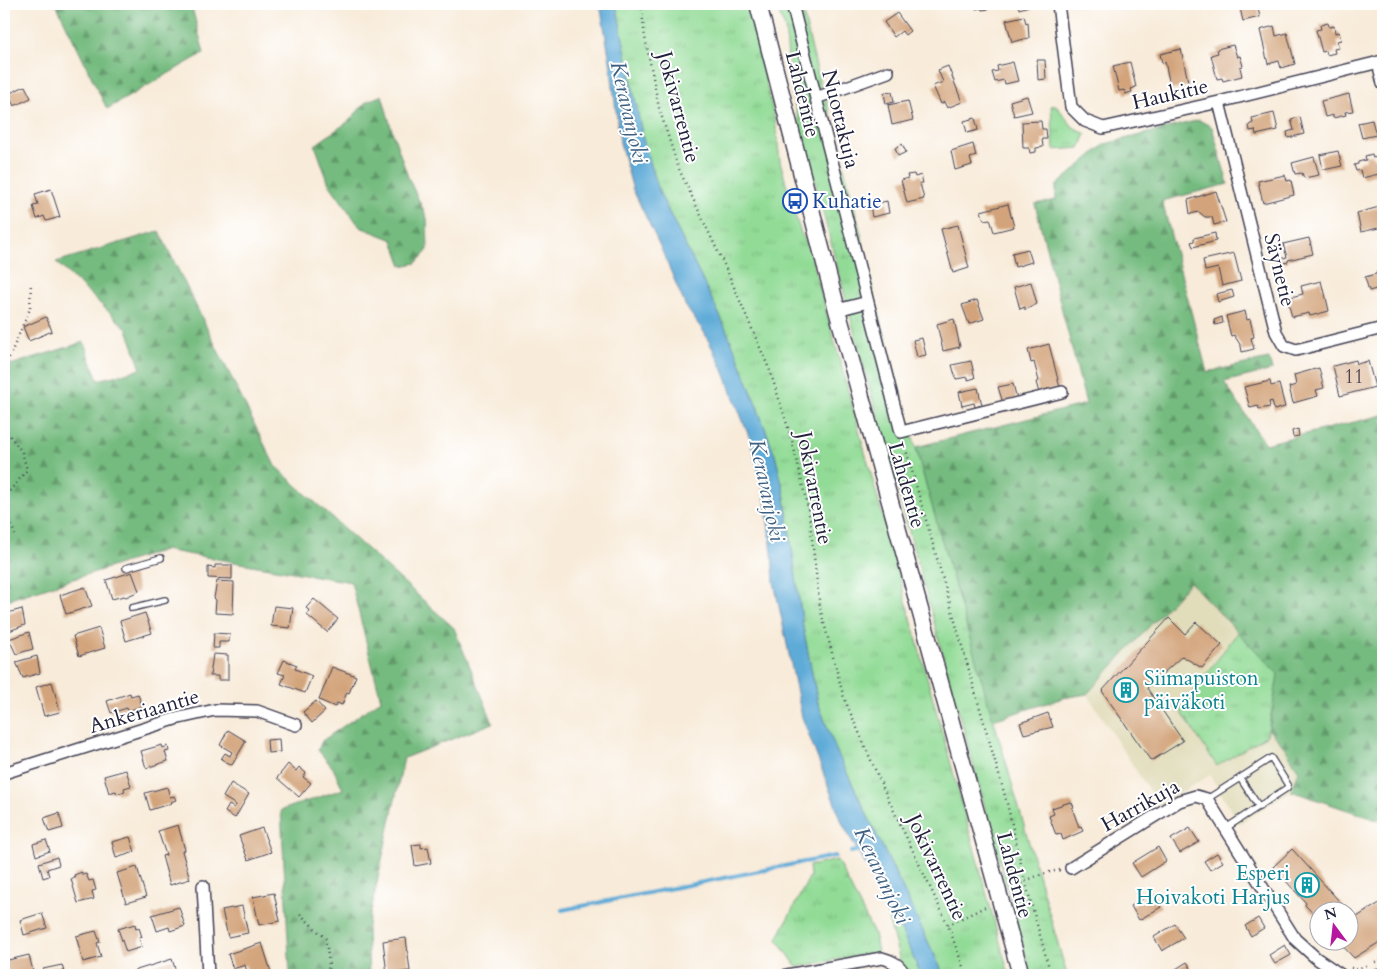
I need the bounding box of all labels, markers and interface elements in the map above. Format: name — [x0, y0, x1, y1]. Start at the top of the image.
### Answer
street label: Jokivarrentie — [649, 45, 707, 166]
street label: Lahdentie — [778, 48, 827, 140]
water label: Keravanjoki — [603, 58, 656, 167]
street label: Nuottakuja — [814, 67, 867, 172]
street label: Haukitie — [1129, 72, 1211, 117]
place label: Kuhatie — [812, 187, 882, 216]
bus stop icon: Kuhatie — [782, 188, 808, 214]
street label: Säynetie — [1256, 231, 1303, 310]
house number: 11 — [1344, 364, 1364, 390]
street label: Jokivarrentie — [789, 426, 840, 547]
water label: Keravanjoki — [742, 436, 793, 545]
street label: Lahdentie — [880, 439, 933, 531]
place label: Siimapuiston päiväkoti — [1144, 664, 1259, 717]
building icon: Siimapuiston päiväkoti — [1113, 677, 1139, 703]
street label: Ankeriaantie — [86, 682, 203, 741]
street label: Harrikuja — [1096, 772, 1185, 839]
street label: Jokivarrentie — [898, 807, 974, 925]
water label: Keravanjoki — [846, 822, 918, 930]
street label: Lahdentie — [989, 829, 1040, 921]
place label: Esperi Hoivakoti Harjus — [1136, 859, 1290, 912]
building icon: Esperi Hoivakoti Harjus — [1294, 872, 1320, 898]
north arrow — [1310, 902, 1360, 952]
text: N — [1322, 903, 1339, 925]

